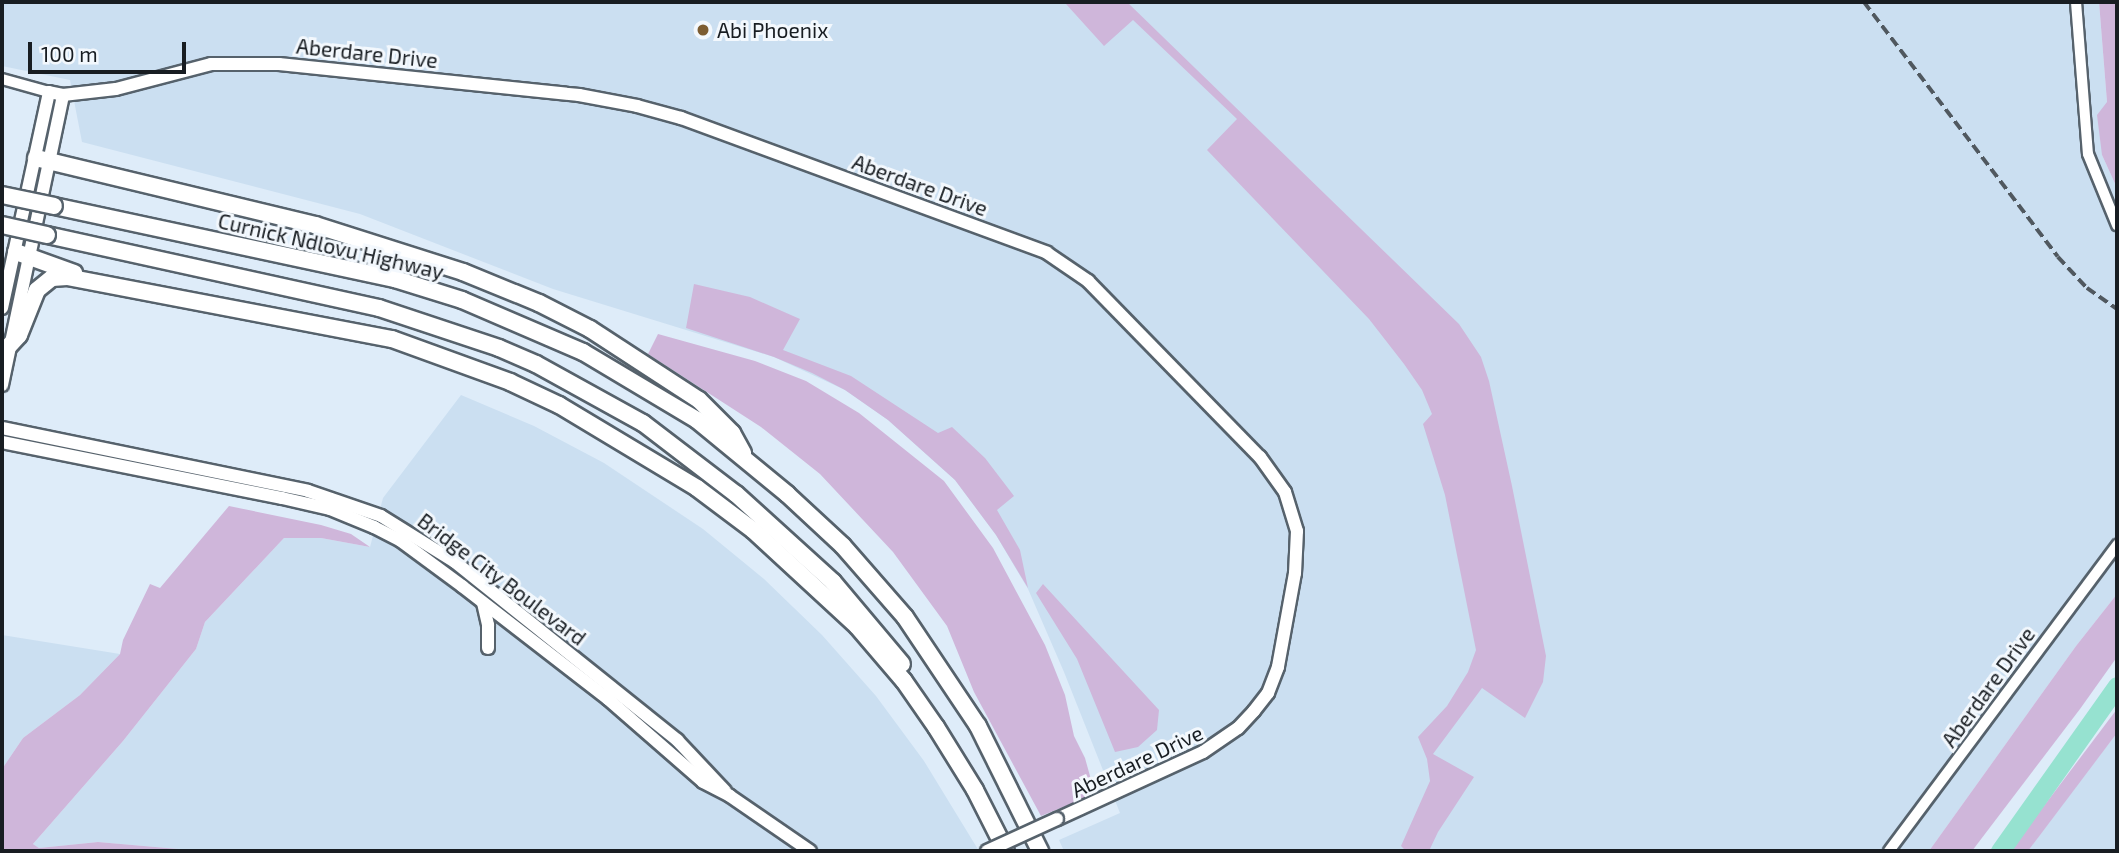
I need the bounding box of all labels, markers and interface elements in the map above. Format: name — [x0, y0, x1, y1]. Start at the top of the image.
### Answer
place label: Abi Phoenix — [717, 17, 828, 43]
marker: Abi Phoenix — [695, 22, 711, 38]
scale bar — [32, 28, 189, 72]
street label: Aberdare Drive — [295, 33, 439, 73]
text: 100 m — [41, 41, 98, 66]
street label: Aberdare Drive — [849, 149, 991, 221]
street label: Curnick Ndlovu Highway — [216, 208, 446, 284]
street label: Bridge City Boulevard — [413, 507, 591, 651]
street label: Aberdare Drive — [1936, 622, 2040, 752]
street label: Aberdare Drive — [1067, 720, 1207, 802]

